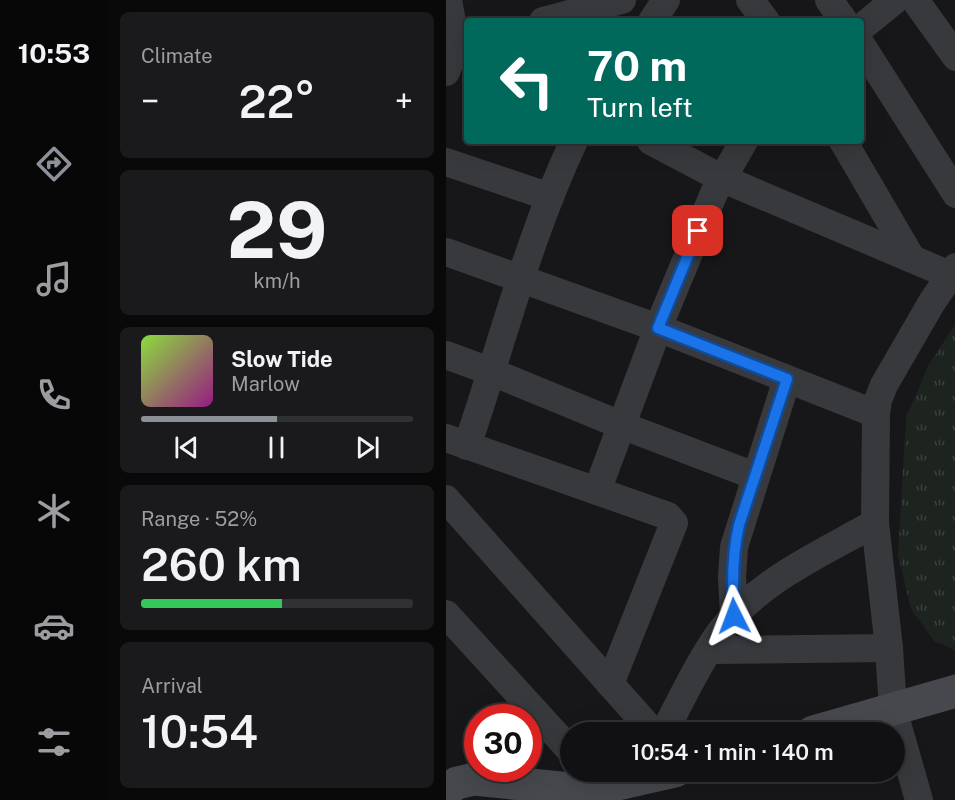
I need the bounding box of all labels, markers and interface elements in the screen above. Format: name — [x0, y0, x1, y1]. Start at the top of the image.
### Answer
text: 10:53 — [18, 37, 90, 69]
text: 70 m — [587, 41, 687, 90]
icon: left — [488, 42, 566, 120]
text: Climate — [141, 44, 213, 68]
text: 22° — [239, 75, 315, 128]
text: − — [141, 82, 159, 120]
text: + — [395, 82, 413, 120]
text: Turn left — [587, 91, 693, 123]
icon: directions — [33, 143, 75, 185]
text: 29 — [227, 184, 327, 276]
pin — [672, 205, 723, 256]
icon: arrive — [681, 214, 714, 247]
icon: music — [33, 258, 75, 300]
text: km/h — [253, 269, 301, 293]
text: Slow Tide — [231, 346, 333, 372]
text: Marlow — [231, 372, 300, 396]
icon: phone — [33, 374, 75, 416]
icon: previous — [170, 431, 203, 464]
icon: pause — [260, 431, 293, 464]
icon: next — [351, 431, 384, 464]
icon: climate — [33, 490, 75, 532]
text: Range · 52% — [141, 507, 257, 531]
text: 260 km — [141, 538, 302, 591]
position arrow — [702, 584, 766, 648]
icon: car — [33, 605, 75, 647]
text: Arrival — [141, 674, 203, 698]
speed limit sign: 30 — [464, 704, 542, 782]
text: 10:54 — [141, 705, 258, 758]
icon: filters — [33, 721, 75, 763]
text: 10:54 · 1 min · 140 m — [631, 739, 834, 765]

